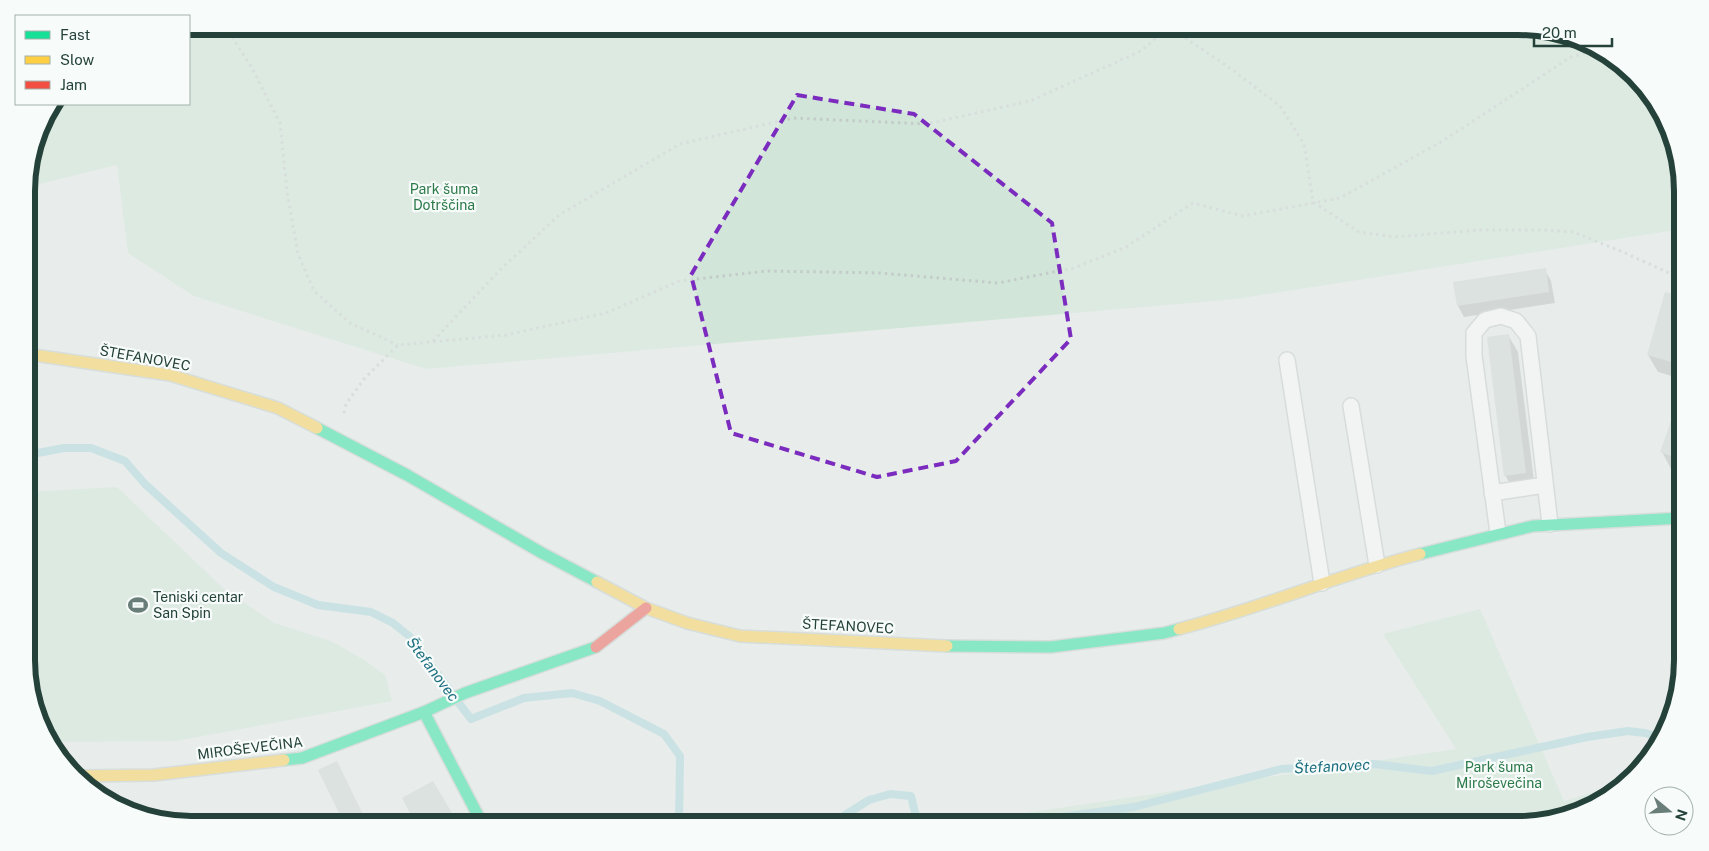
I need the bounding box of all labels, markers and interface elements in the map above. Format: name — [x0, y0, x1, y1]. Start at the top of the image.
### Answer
legend — [15, 15, 190, 105]
scale bar — [1534, 15, 1612, 47]
text: 20 m — [1542, 24, 1577, 41]
text: Fast — [60, 26, 90, 43]
text: Slow — [60, 51, 95, 68]
text: Jam — [60, 76, 87, 93]
park label: Park šuma Dotrščina — [410, 181, 478, 213]
street label: ŠTEFANOVEC — [98, 341, 192, 374]
place label: Teniski centar San Spin — [153, 589, 243, 621]
sports icon: Teniski centar San Spin — [127, 594, 149, 616]
street label: ŠTEFANOVEC — [802, 615, 894, 636]
water label: Štefanovec — [403, 634, 463, 705]
street label: MIROŠEVEČINA — [196, 733, 304, 762]
water label: Štefanovec — [1294, 756, 1371, 776]
park label: Park šuma Miroševečina — [1456, 759, 1542, 791]
north arrow — [1644, 786, 1694, 836]
text: N — [1672, 807, 1691, 823]

